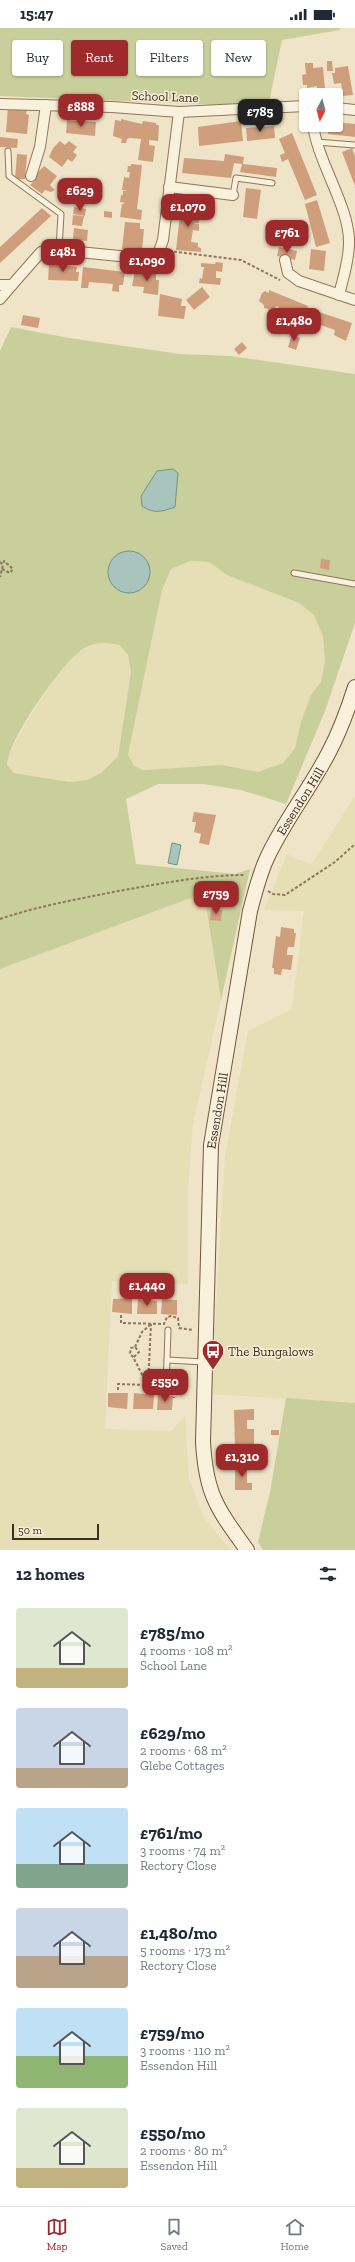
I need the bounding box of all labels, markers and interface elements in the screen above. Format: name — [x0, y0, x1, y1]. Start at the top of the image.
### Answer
text: 15:47 — [20, 5, 53, 23]
chip: Buy — [12, 40, 63, 76]
chip: Rent — [71, 40, 128, 76]
chip: Filters — [136, 40, 203, 76]
chip: New — [211, 40, 266, 76]
street label: School Lane — [131, 88, 199, 105]
north arrow — [299, 88, 343, 132]
map controls — [299, 88, 343, 132]
pin: £888 — [57, 94, 105, 128]
text: £888 — [67, 99, 95, 114]
pin: £785 — [236, 99, 284, 133]
text: £785 — [247, 104, 273, 119]
pin: £629 — [56, 178, 104, 212]
text: £629 — [66, 183, 94, 198]
pin: £1,070 — [155, 194, 221, 228]
text: £1,070 — [170, 199, 206, 214]
pin: £761 — [263, 220, 311, 254]
text: £761 — [274, 225, 300, 240]
pin: £481 — [39, 239, 87, 273]
text: £481 — [50, 244, 76, 259]
pin: £1,090 — [114, 248, 180, 282]
text: £1,090 — [129, 253, 165, 268]
pin: £1,480 — [261, 308, 327, 342]
text: £1,480 — [276, 313, 312, 328]
street label: Essendon Hill — [274, 764, 327, 838]
pin: £759 — [192, 881, 240, 915]
text: £759 — [203, 886, 229, 901]
street label: Essendon Hill — [203, 1071, 231, 1150]
pin: £1,440 — [114, 1273, 180, 1307]
text: £1,440 — [129, 1278, 165, 1293]
bus stop icon: The Bungalows — [200, 1338, 226, 1371]
place label: The Bungalows — [228, 1344, 314, 1359]
pin: £550 — [141, 1369, 189, 1403]
text: £550 — [151, 1374, 179, 1389]
pin: £1,310 — [209, 1444, 275, 1478]
text: £1,310 — [225, 1449, 259, 1464]
scale bar — [12, 1522, 99, 1541]
text: 50 m — [18, 1524, 42, 1537]
icon: filters — [317, 1563, 339, 1585]
text: 12 homes — [16, 1564, 85, 1584]
text: £785/mo — [140, 1623, 205, 1643]
icon: home — [48, 1624, 96, 1672]
text: 4 rooms · 108 m² — [140, 1643, 233, 1658]
text: School Lane — [140, 1658, 207, 1673]
text: £629/mo — [140, 1723, 205, 1743]
icon: home — [48, 1724, 96, 1772]
text: 2 rooms · 68 m² — [140, 1743, 227, 1758]
text: Glebe Cottages — [140, 1758, 224, 1773]
text: £761/mo — [140, 1823, 203, 1843]
icon: home — [48, 1824, 96, 1872]
text: 3 rooms · 74 m² — [140, 1843, 225, 1858]
text: Rectory Close — [140, 1858, 217, 1873]
text: £1,480/mo — [140, 1923, 217, 1943]
icon: home — [48, 1924, 96, 1972]
text: 5 rooms · 173 m² — [140, 1943, 230, 1958]
text: Rectory Close — [140, 1958, 217, 1973]
text: £759/mo — [140, 2023, 205, 2043]
icon: home — [48, 2024, 96, 2072]
text: 3 rooms · 110 m² — [140, 2043, 230, 2058]
text: Essendon Hill — [140, 2058, 217, 2073]
text: £550/mo — [140, 2123, 205, 2143]
icon: home — [48, 2124, 96, 2172]
text: 2 rooms · 80 m² — [140, 2143, 227, 2158]
text: Essendon Hill — [140, 2158, 217, 2173]
tab: Map — [46, 2216, 68, 2253]
tab: Saved — [161, 2216, 188, 2253]
tab: Home — [280, 2216, 309, 2253]

